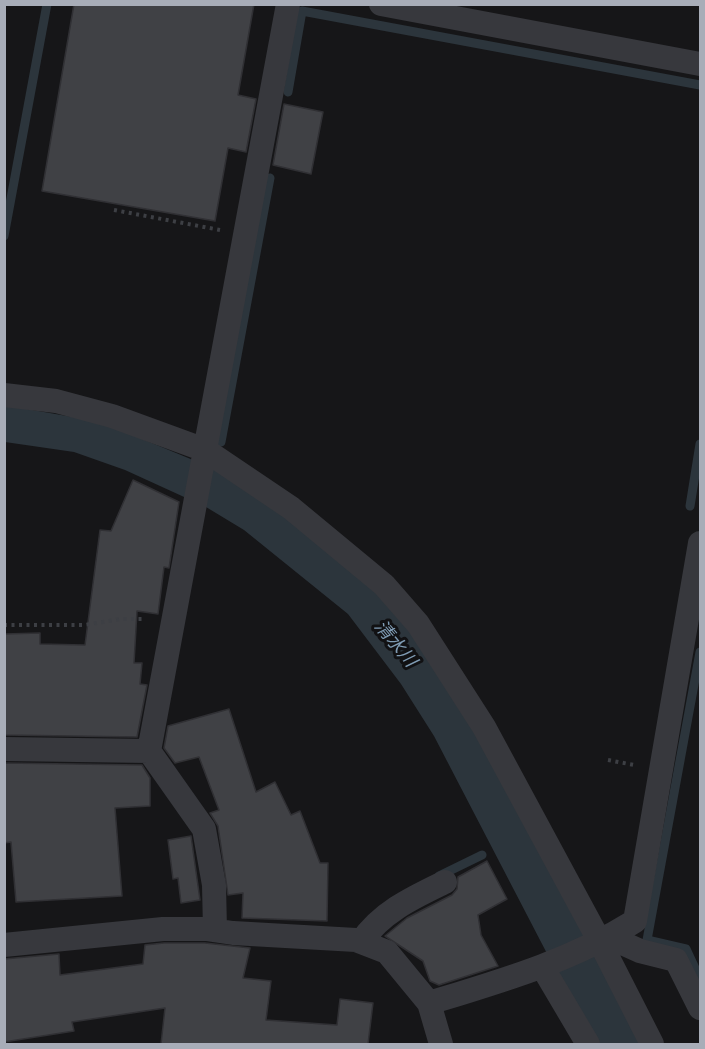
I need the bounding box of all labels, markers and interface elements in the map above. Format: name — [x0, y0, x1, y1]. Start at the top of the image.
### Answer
water label: 清水川 — [369, 616, 421, 672]

